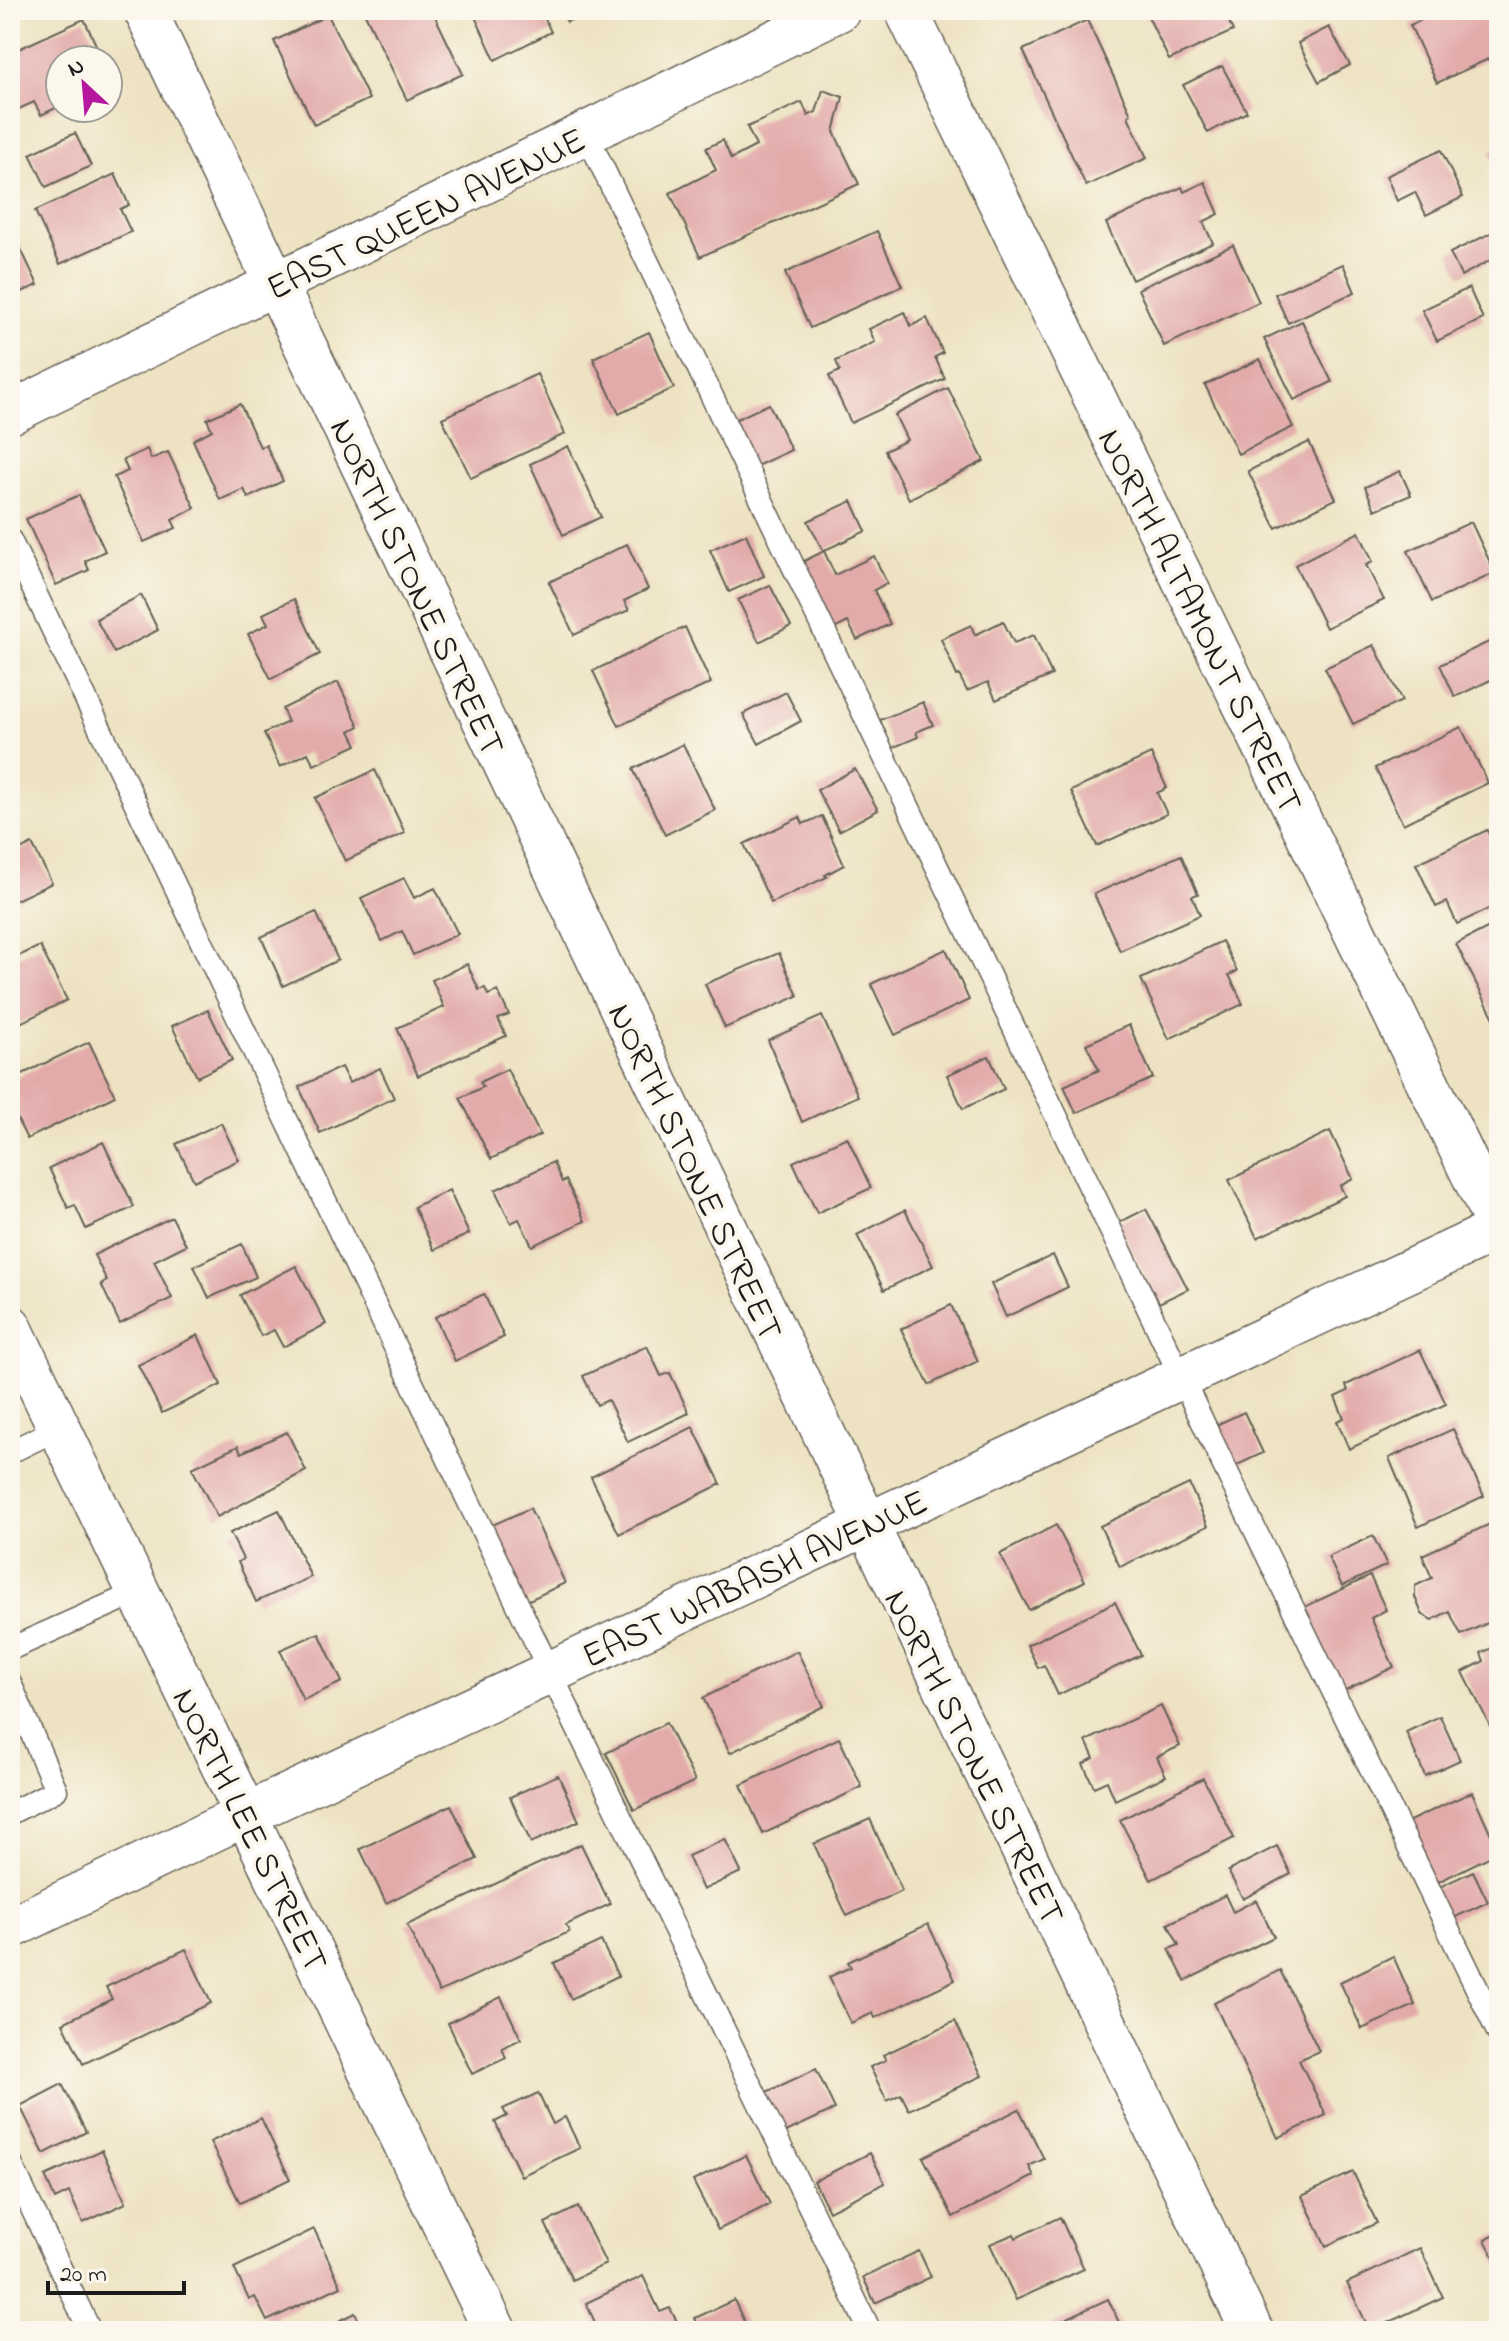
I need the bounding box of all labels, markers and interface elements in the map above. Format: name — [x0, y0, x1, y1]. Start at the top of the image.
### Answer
north arrow — [44, 44, 124, 124]
text: N — [63, 51, 90, 86]
street label: EAST QUEEN AVENUE — [258, 116, 596, 316]
street label: NORTH STONE STREET — [313, 411, 516, 765]
street label: NORTH ALTAMONT STREET — [1082, 421, 1314, 823]
street label: NORTH STONE STREET — [591, 996, 794, 1350]
street label: EAST WABASH AVENUE — [574, 1478, 938, 1685]
street label: NORTH STONE STREET — [868, 1582, 1076, 1934]
street label: NORTH LEE STREET — [156, 1680, 340, 1982]
scale bar — [48, 2245, 184, 2295]
text: 20 m — [60, 2258, 107, 2293]

